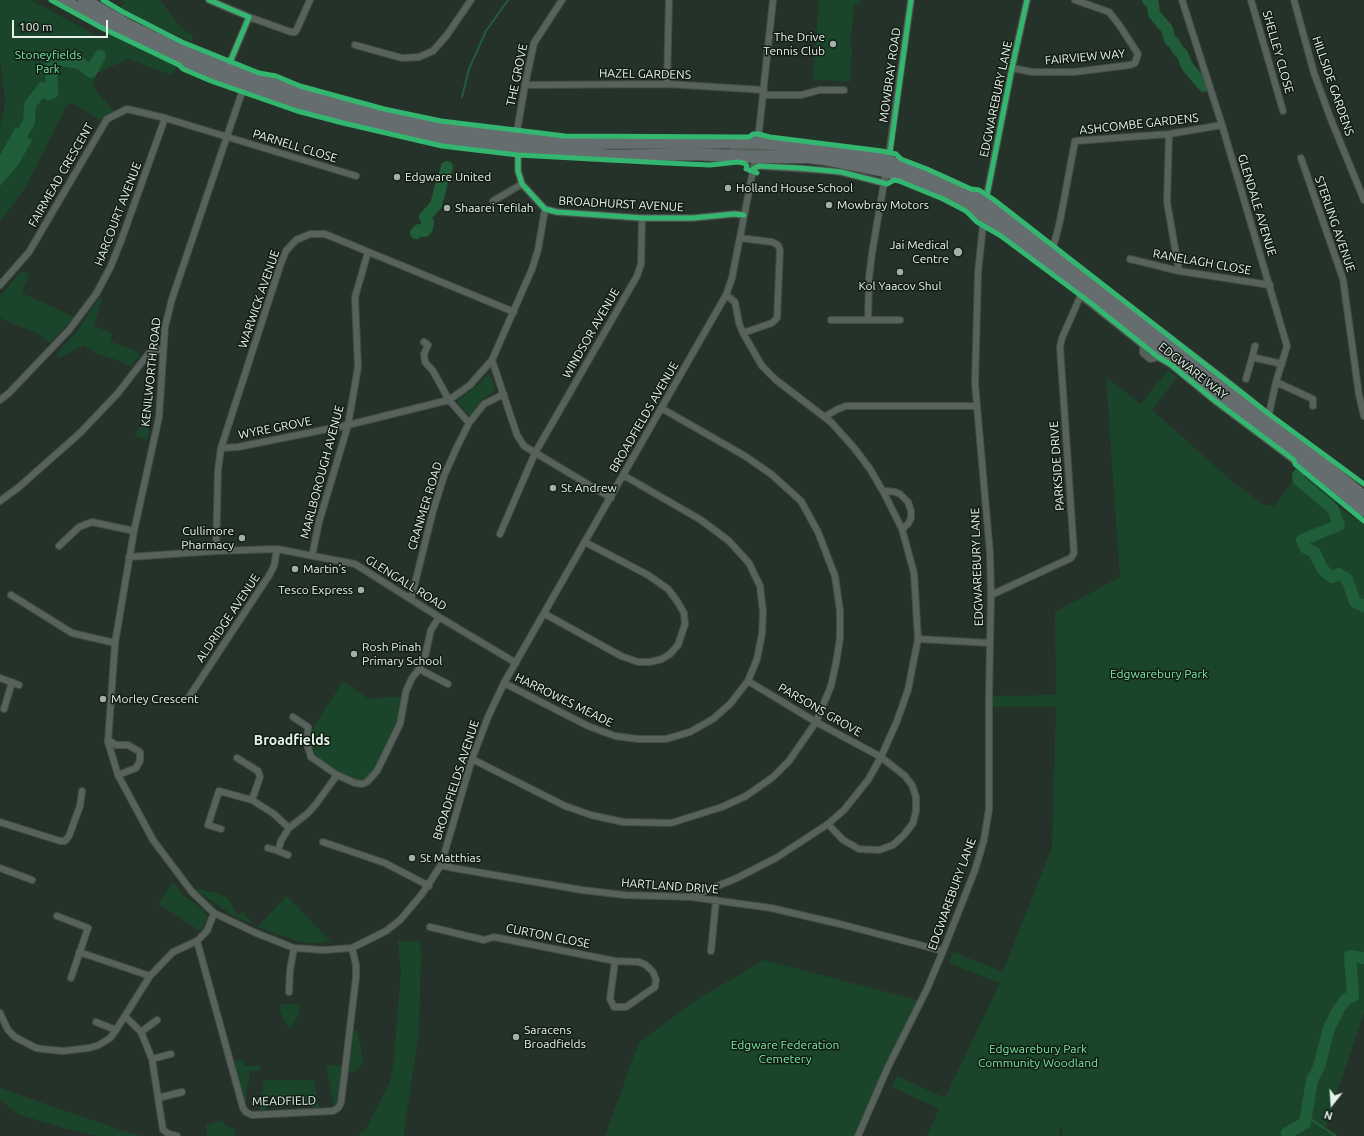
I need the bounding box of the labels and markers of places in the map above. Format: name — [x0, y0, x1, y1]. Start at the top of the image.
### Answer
place label: The Drive Tennis Club — [763, 30, 825, 58]
marker: The Drive Tennis Club — [828, 39, 838, 49]
place label: Edgware United — [405, 170, 491, 184]
marker: Edgware United — [392, 172, 402, 182]
place label: Holland House School — [736, 181, 853, 195]
marker: Holland House School — [723, 183, 733, 193]
place label: Mowbray Motors — [837, 198, 929, 212]
marker: Mowbray Motors — [824, 200, 834, 210]
place label: Shaarei Tefilah — [455, 201, 534, 215]
marker: Shaarei Tefilah — [442, 203, 452, 213]
place label: Jai Medical Centre — [889, 238, 949, 266]
marker: Jai Medical Centre — [952, 246, 964, 258]
marker: Kol Yaacov Shul — [895, 267, 905, 277]
place label: Kol Yaacov Shul — [858, 279, 942, 293]
place label: St Andrew — [561, 481, 617, 495]
marker: St Andrew — [548, 483, 558, 493]
place label: Cullimore Pharmacy — [181, 524, 234, 552]
marker: Cullimore Pharmacy — [237, 533, 247, 543]
place label: Martin’s — [303, 562, 346, 576]
marker: Martin’s — [290, 564, 300, 574]
place label: Tesco Express — [278, 583, 353, 597]
marker: Tesco Express — [356, 585, 366, 595]
place label: Rosh Pinah Primary School — [362, 640, 442, 668]
marker: Rosh Pinah Primary School — [349, 649, 359, 659]
place label: Morley Crescent — [111, 692, 199, 706]
marker: Morley Crescent — [98, 694, 108, 704]
place label: St Matthias — [420, 851, 481, 865]
marker: St Matthias — [407, 853, 417, 863]
place label: Saracens Broadfields — [524, 1023, 586, 1051]
marker: Saracens Broadfields — [511, 1032, 521, 1042]

